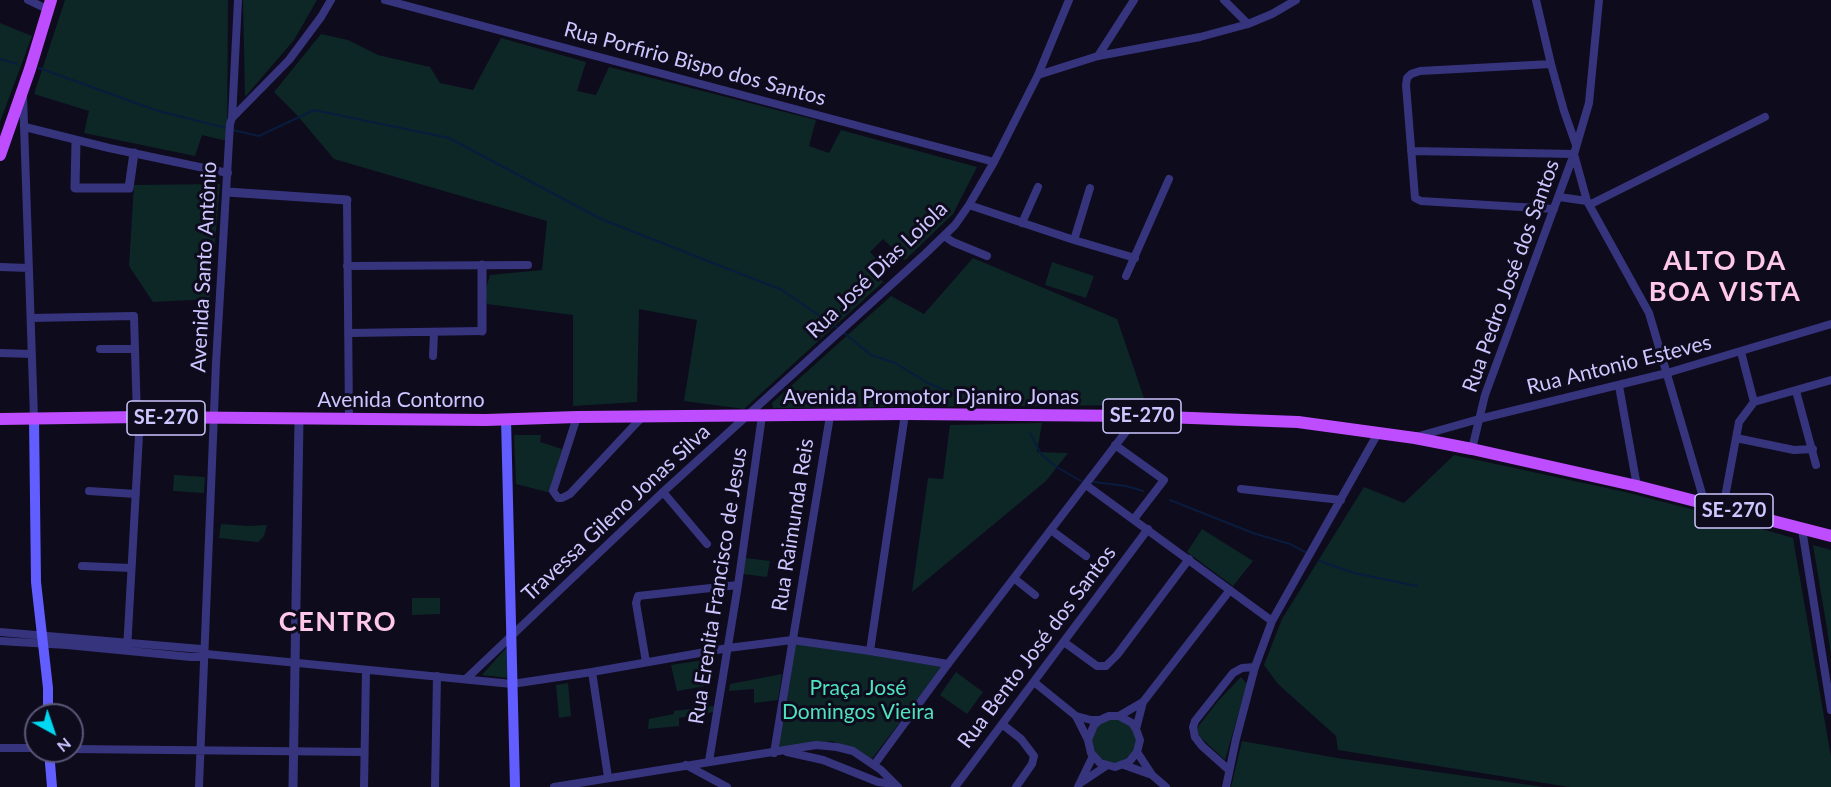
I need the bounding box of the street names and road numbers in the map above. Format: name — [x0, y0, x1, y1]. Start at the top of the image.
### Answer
street label: Rua Porfirio Bispo dos Santos — [561, 17, 829, 111]
street label: Rua Pedro José dos Santos — [1457, 156, 1565, 396]
street label: Avenida Santo Antônio — [186, 161, 222, 373]
street label: Rua José Dias Loiola — [801, 196, 953, 344]
street label: Rua Antonio Esteves — [1524, 330, 1714, 400]
street label: Avenida Promotor Djaniro Jonas — [783, 384, 1079, 410]
street label: Avenida Contorno — [317, 387, 485, 413]
road number: SE-270 — [1103, 399, 1181, 433]
road number: SE-270 — [127, 401, 205, 435]
street label: Travessa Gileno Jonas Silva — [517, 419, 715, 607]
street label: Rua Raimunda Reis — [767, 437, 819, 613]
street label: Rua Erenita Francisco de Jesus — [684, 446, 752, 726]
road number: SE-270 — [1695, 494, 1773, 528]
street label: Rua Bento José dos Santos — [953, 541, 1121, 753]

